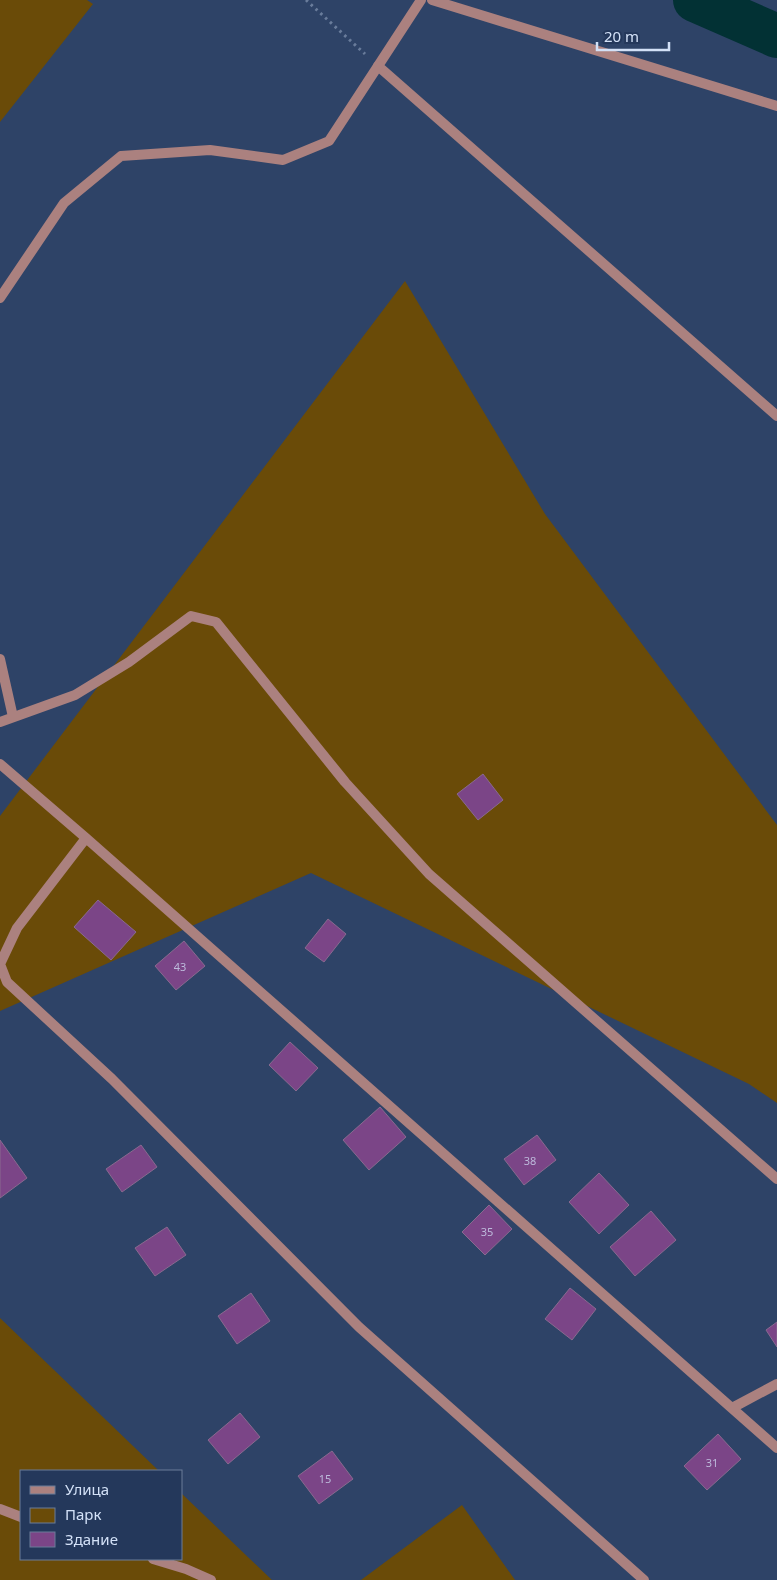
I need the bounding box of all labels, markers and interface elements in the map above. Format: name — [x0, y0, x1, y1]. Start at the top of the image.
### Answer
scale bar — [597, 20, 670, 52]
text: 20 m — [604, 26, 639, 46]
house number: 43 — [174, 959, 186, 974]
house number: 38 — [524, 1153, 536, 1168]
house number: 35 — [481, 1224, 493, 1239]
house number: 31 — [706, 1455, 718, 1470]
legend — [20, 1470, 182, 1560]
house number: 15 — [319, 1471, 331, 1486]
text: Улица — [65, 1479, 109, 1499]
text: Парк — [65, 1504, 101, 1524]
text: Здание — [65, 1529, 118, 1549]

